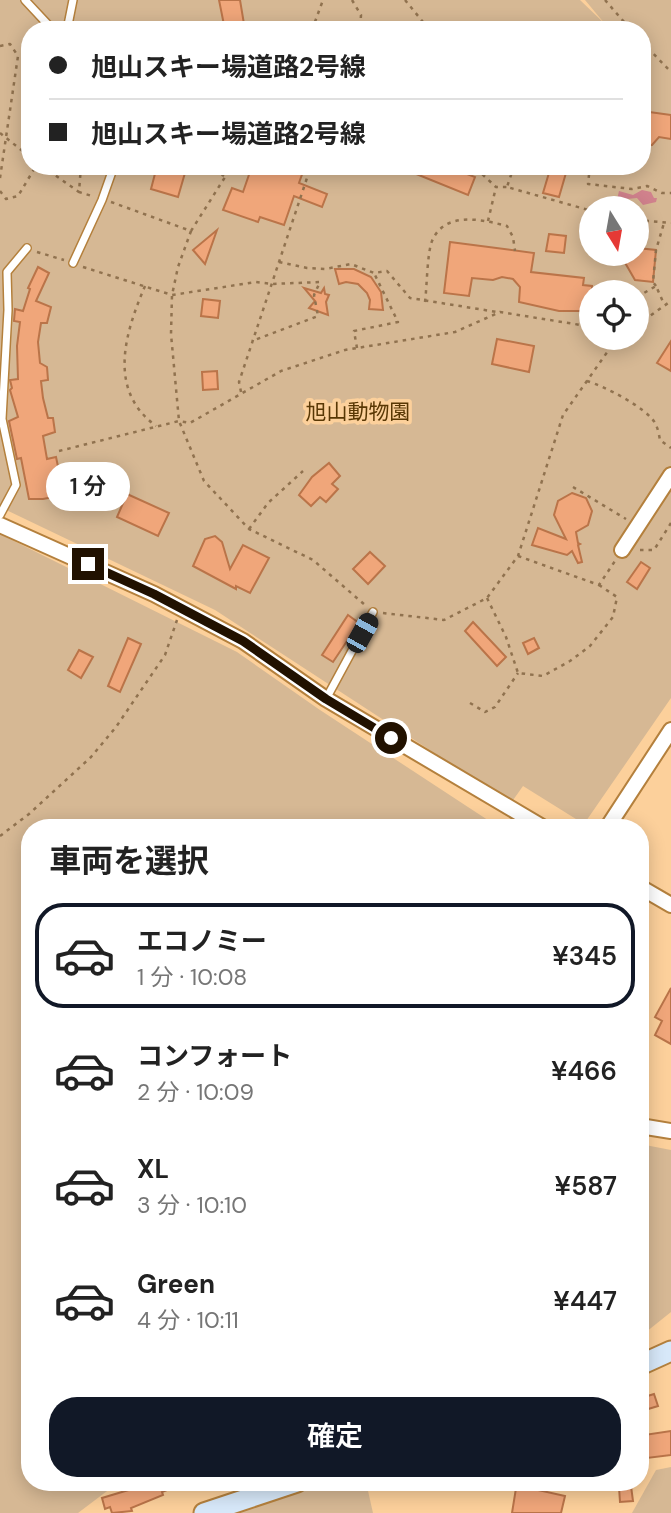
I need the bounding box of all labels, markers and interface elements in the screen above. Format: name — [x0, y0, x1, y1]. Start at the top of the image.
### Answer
text: 旭山スキー場道路2号線 — [91, 50, 366, 84]
text: 旭山スキー場道路2号線 — [91, 117, 366, 151]
north arrow — [579, 196, 649, 266]
map controls — [579, 196, 649, 350]
button: locate — [579, 280, 649, 350]
park label: 旭山動物園 — [306, 398, 411, 426]
callout: 1 分 — [46, 462, 130, 512]
text: 1 分 — [70, 471, 106, 501]
route end — [72, 548, 104, 580]
car — [343, 610, 382, 656]
route start — [375, 722, 407, 754]
text: 車両を選択 — [49, 840, 209, 882]
icon: car — [53, 924, 116, 987]
text: エコノミー — [137, 924, 267, 958]
text: ¥345 — [552, 939, 617, 973]
text: 1 分 · 10:08 — [137, 962, 247, 992]
icon: car — [53, 1039, 116, 1102]
text: コンフォート — [137, 1039, 292, 1073]
text: ¥466 — [551, 1054, 617, 1088]
text: 2 分 · 10:09 — [137, 1077, 254, 1107]
text: XL — [137, 1152, 169, 1186]
icon: car — [53, 1154, 116, 1217]
text: ¥587 — [555, 1169, 617, 1203]
text: 3 分 · 10:10 — [137, 1190, 247, 1220]
text: Green — [137, 1267, 215, 1301]
icon: car — [53, 1269, 116, 1332]
text: ¥447 — [553, 1284, 617, 1318]
text: 4 分 · 10:11 — [137, 1305, 239, 1335]
button: 確定 — [49, 1397, 621, 1477]

